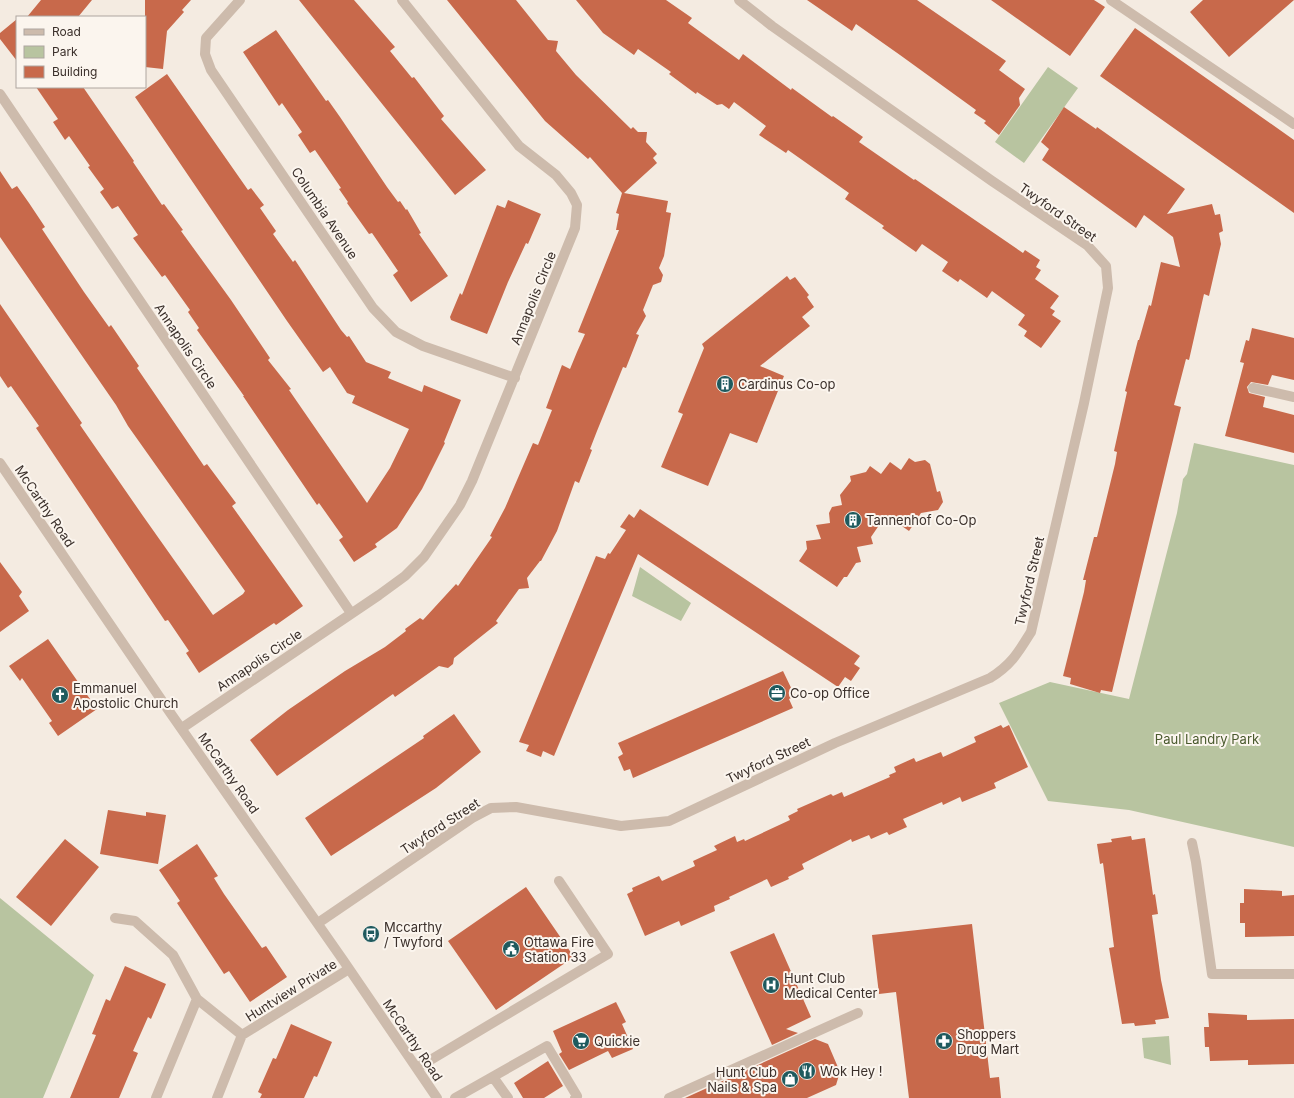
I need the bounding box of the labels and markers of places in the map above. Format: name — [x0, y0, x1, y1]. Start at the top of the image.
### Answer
building icon: Cardinus Co-op — [715, 374, 735, 394]
place label: Cardinus Co-op — [738, 376, 836, 392]
building icon: Tannenhof Co-Op — [843, 510, 863, 530]
place label: Tannenhof Co-Op — [866, 512, 977, 528]
place label: Emmanuel Apostolic Church — [73, 680, 179, 711]
office icon: Co-op Office — [767, 683, 787, 703]
church icon: Emmanuel Apostolic Church — [50, 685, 70, 705]
place label: Co-op Office — [790, 685, 870, 701]
place label: Mccarthy / Twyford — [384, 919, 443, 950]
bus stop icon: Mccarthy / Twyford — [361, 924, 381, 944]
place label: Ottawa Fire Station 33 — [524, 934, 594, 965]
public building icon: Ottawa Fire Station 33 — [501, 939, 521, 959]
place label: Hunt Club Medical Center — [784, 970, 878, 1001]
hospital icon: Hunt Club Medical Center — [761, 975, 781, 995]
place label: Shoppers Drug Mart — [957, 1026, 1019, 1057]
supermarket icon: Quickie — [571, 1031, 591, 1051]
pharmacy icon: Shoppers Drug Mart — [934, 1031, 954, 1051]
place label: Quickie — [594, 1033, 640, 1049]
restaurant icon: Wok Hey ! — [797, 1061, 817, 1081]
place label: Wok Hey ! — [820, 1063, 882, 1079]
place label: Hunt Club Nails & Spa — [707, 1064, 777, 1095]
shop icon: Hunt Club Nails & Spa — [780, 1069, 800, 1089]

